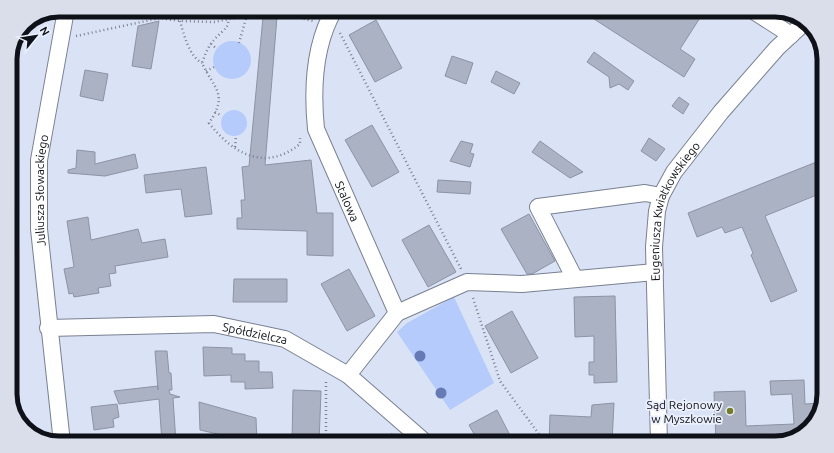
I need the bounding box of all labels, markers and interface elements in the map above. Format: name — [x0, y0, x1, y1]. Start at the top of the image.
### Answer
north arrow — [16, 16, 56, 56]
text: N — [37, 24, 52, 38]
street label: Juliusza Słowackiego — [32, 133, 50, 247]
street label: Eugeniusza Kwiatkowskiego — [648, 139, 702, 281]
street label: Stalowa — [333, 179, 362, 223]
street label: Spółdzielcza — [221, 319, 289, 346]
place label: Sąd Rejonowy w Myszkowie — [647, 398, 722, 425]
marker: Sąd Rejonowy w Myszkowie — [725, 406, 735, 416]

